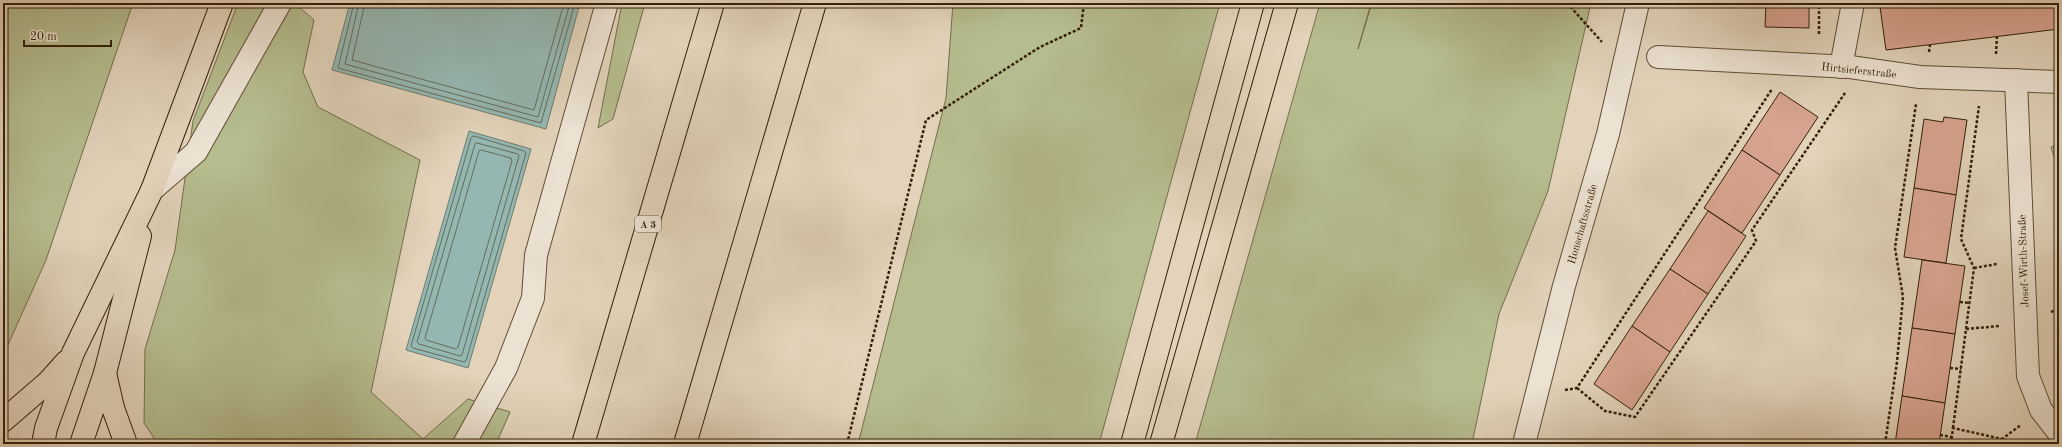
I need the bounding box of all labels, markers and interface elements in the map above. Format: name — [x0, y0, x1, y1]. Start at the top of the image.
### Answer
scale bar — [24, 22, 111, 48]
text: 20 m — [30, 31, 57, 43]
street label: Hirtsieferstraße — [1821, 62, 1897, 81]
street label: Honschaftsstraße — [1567, 183, 1600, 266]
street label: Josef-Wirth-Straße — [2017, 214, 2032, 308]
road number: A 3 — [635, 216, 661, 232]

